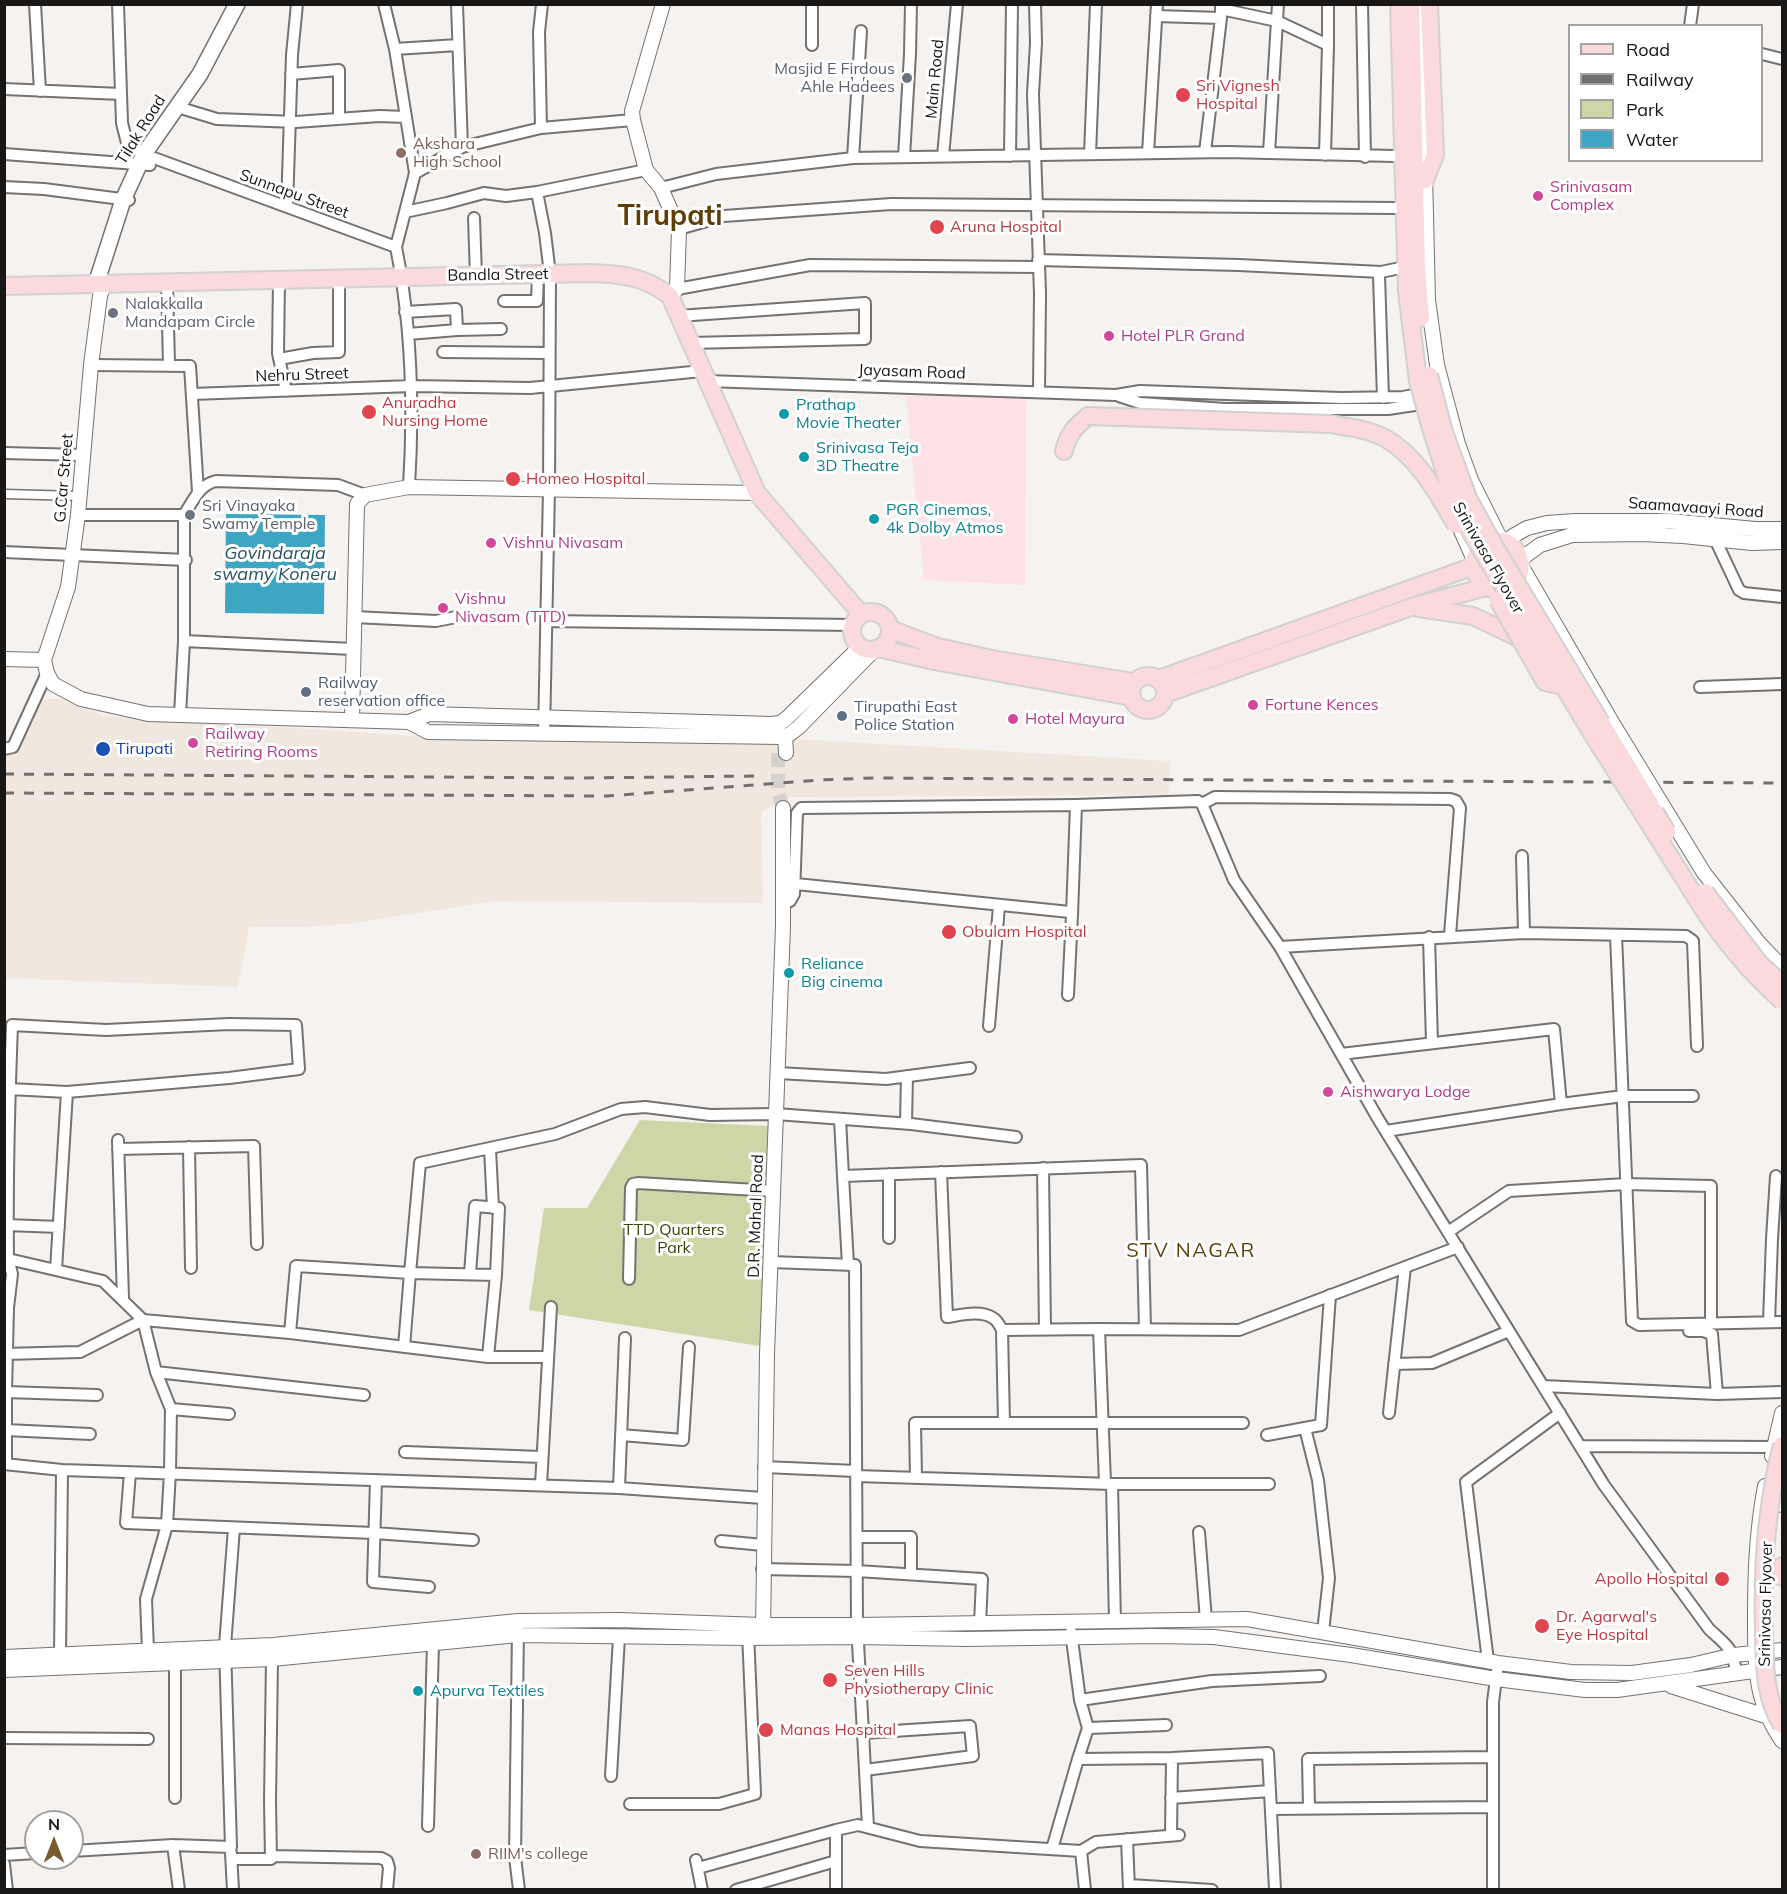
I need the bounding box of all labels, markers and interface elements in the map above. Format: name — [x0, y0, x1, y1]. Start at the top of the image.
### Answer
legend — [1568, 24, 1763, 162]
street label: Main Road — [922, 38, 948, 120]
text: Road — [1626, 38, 1670, 61]
place label: Masjid E Firdous Ahle Hadees — [774, 59, 895, 97]
text: Railway — [1626, 68, 1694, 91]
marker: Masjid E Firdous Ahle Hadees — [900, 71, 914, 85]
place label: Sri Vignesh Hospital — [1196, 76, 1280, 114]
marker: Sri Vignesh Hospital — [1174, 86, 1192, 104]
street label: Tilak Road — [112, 92, 170, 168]
text: Park — [1626, 98, 1664, 121]
text: Water — [1626, 128, 1678, 151]
place label: Akshara High School — [413, 134, 502, 172]
marker: Akshara High School — [394, 146, 408, 160]
street label: Sunnapu Street — [237, 165, 351, 223]
place label: Srinivasam Complex — [1550, 177, 1632, 215]
marker: Srinivasam Complex — [1531, 189, 1545, 203]
district label: Tirupati — [618, 200, 722, 234]
place label: Aruna Hospital — [950, 217, 1062, 237]
marker: Aruna Hospital — [928, 218, 946, 236]
street label: Bandla Street — [447, 265, 549, 285]
place label: Nalakkalla Mandapam Circle — [125, 294, 255, 332]
marker: Nalakkalla Mandapam Circle — [106, 306, 120, 320]
place label: Hotel PLR Grand — [1121, 326, 1245, 346]
marker: Hotel PLR Grand — [1102, 329, 1116, 343]
street label: Jayasam Road — [858, 361, 966, 383]
street label: Nehru Street — [255, 364, 349, 386]
place label: Anuradha Nursing Home — [382, 393, 488, 431]
place label: Prathap Movie Theater — [796, 395, 901, 433]
marker: Anuradha Nursing Home — [360, 403, 378, 421]
marker: Prathap Movie Theater — [777, 407, 791, 421]
street label: G.Car Street — [51, 433, 77, 523]
place label: Srinivasa Teja 3D Theatre — [816, 438, 919, 476]
marker: Srinivasa Teja 3D Theatre — [797, 450, 811, 464]
place label: Homeo Hospital — [526, 469, 645, 489]
marker: Homeo Hospital — [504, 470, 522, 488]
street label: Saamavaayi Road — [1628, 494, 1764, 522]
place label: Sri Vinayaka Swamy Temple — [202, 496, 315, 534]
street label: Srinivasa Flyover — [1448, 499, 1528, 617]
place label: PGR Cinemas, 4k Dolby Atmos — [886, 500, 1003, 538]
marker: Sri Vinayaka Swamy Temple — [183, 508, 197, 522]
marker: PGR Cinemas, 4k Dolby Atmos — [867, 512, 881, 526]
place label: Vishnu Nivasam — [503, 533, 623, 553]
marker: Vishnu Nivasam — [484, 536, 498, 550]
water label: Govindaraja swamy Koneru — [213, 543, 337, 586]
place label: Vishnu Nivasam (TTD) — [455, 589, 567, 627]
marker: Vishnu Nivasam (TTD) — [436, 601, 450, 615]
place label: Railway reservation office — [318, 673, 445, 711]
marker: Railway reservation office — [299, 685, 313, 699]
place label: Fortune Kences — [1265, 695, 1379, 715]
place label: Tirupathi East Police Station — [854, 697, 957, 735]
marker: Fortune Kences — [1246, 698, 1260, 712]
marker: Tirupathi East Police Station — [835, 709, 849, 723]
place label: Hotel Mayura — [1025, 709, 1125, 729]
marker: Hotel Mayura — [1006, 712, 1020, 726]
place label: Railway Retiring Rooms — [205, 724, 318, 762]
marker: Railway Retiring Rooms — [186, 736, 200, 750]
place label: Tirupati — [116, 739, 173, 759]
marker: Tirupati — [94, 740, 112, 758]
place label: Obulam Hospital — [962, 922, 1087, 942]
marker: Obulam Hospital — [940, 923, 958, 941]
place label: Reliance Big cinema — [801, 954, 883, 992]
marker: Reliance Big cinema — [782, 966, 796, 980]
place label: Aishwarya Lodge — [1340, 1082, 1470, 1102]
marker: Aishwarya Lodge — [1321, 1085, 1335, 1099]
street label: D.R. Mahal Road — [744, 1154, 768, 1278]
park label: TTD Quarters Park — [624, 1220, 724, 1258]
district label: STV NAGAR — [1126, 1239, 1256, 1263]
street label: Srinivasa Flyover — [1755, 1541, 1777, 1667]
place label: Apollo Hospital — [1595, 1569, 1708, 1589]
marker: Apollo Hospital — [1713, 1570, 1731, 1588]
place label: Dr. Agarwal's Eye Hospital — [1556, 1607, 1657, 1645]
marker: Dr. Agarwal's Eye Hospital — [1533, 1617, 1551, 1635]
place label: Seven Hills Physiotherapy Clinic — [844, 1661, 994, 1699]
marker: Seven Hills Physiotherapy Clinic — [821, 1671, 839, 1689]
place label: Apurva Textiles — [430, 1681, 544, 1701]
marker: Apurva Textiles — [411, 1684, 425, 1698]
place label: Manas Hospital — [780, 1720, 896, 1740]
marker: Manas Hospital — [757, 1721, 775, 1739]
north arrow — [24, 1810, 84, 1870]
text: N — [48, 1814, 60, 1834]
place label: RIIM's college — [488, 1844, 588, 1864]
marker: RIIM's college — [469, 1847, 483, 1861]

